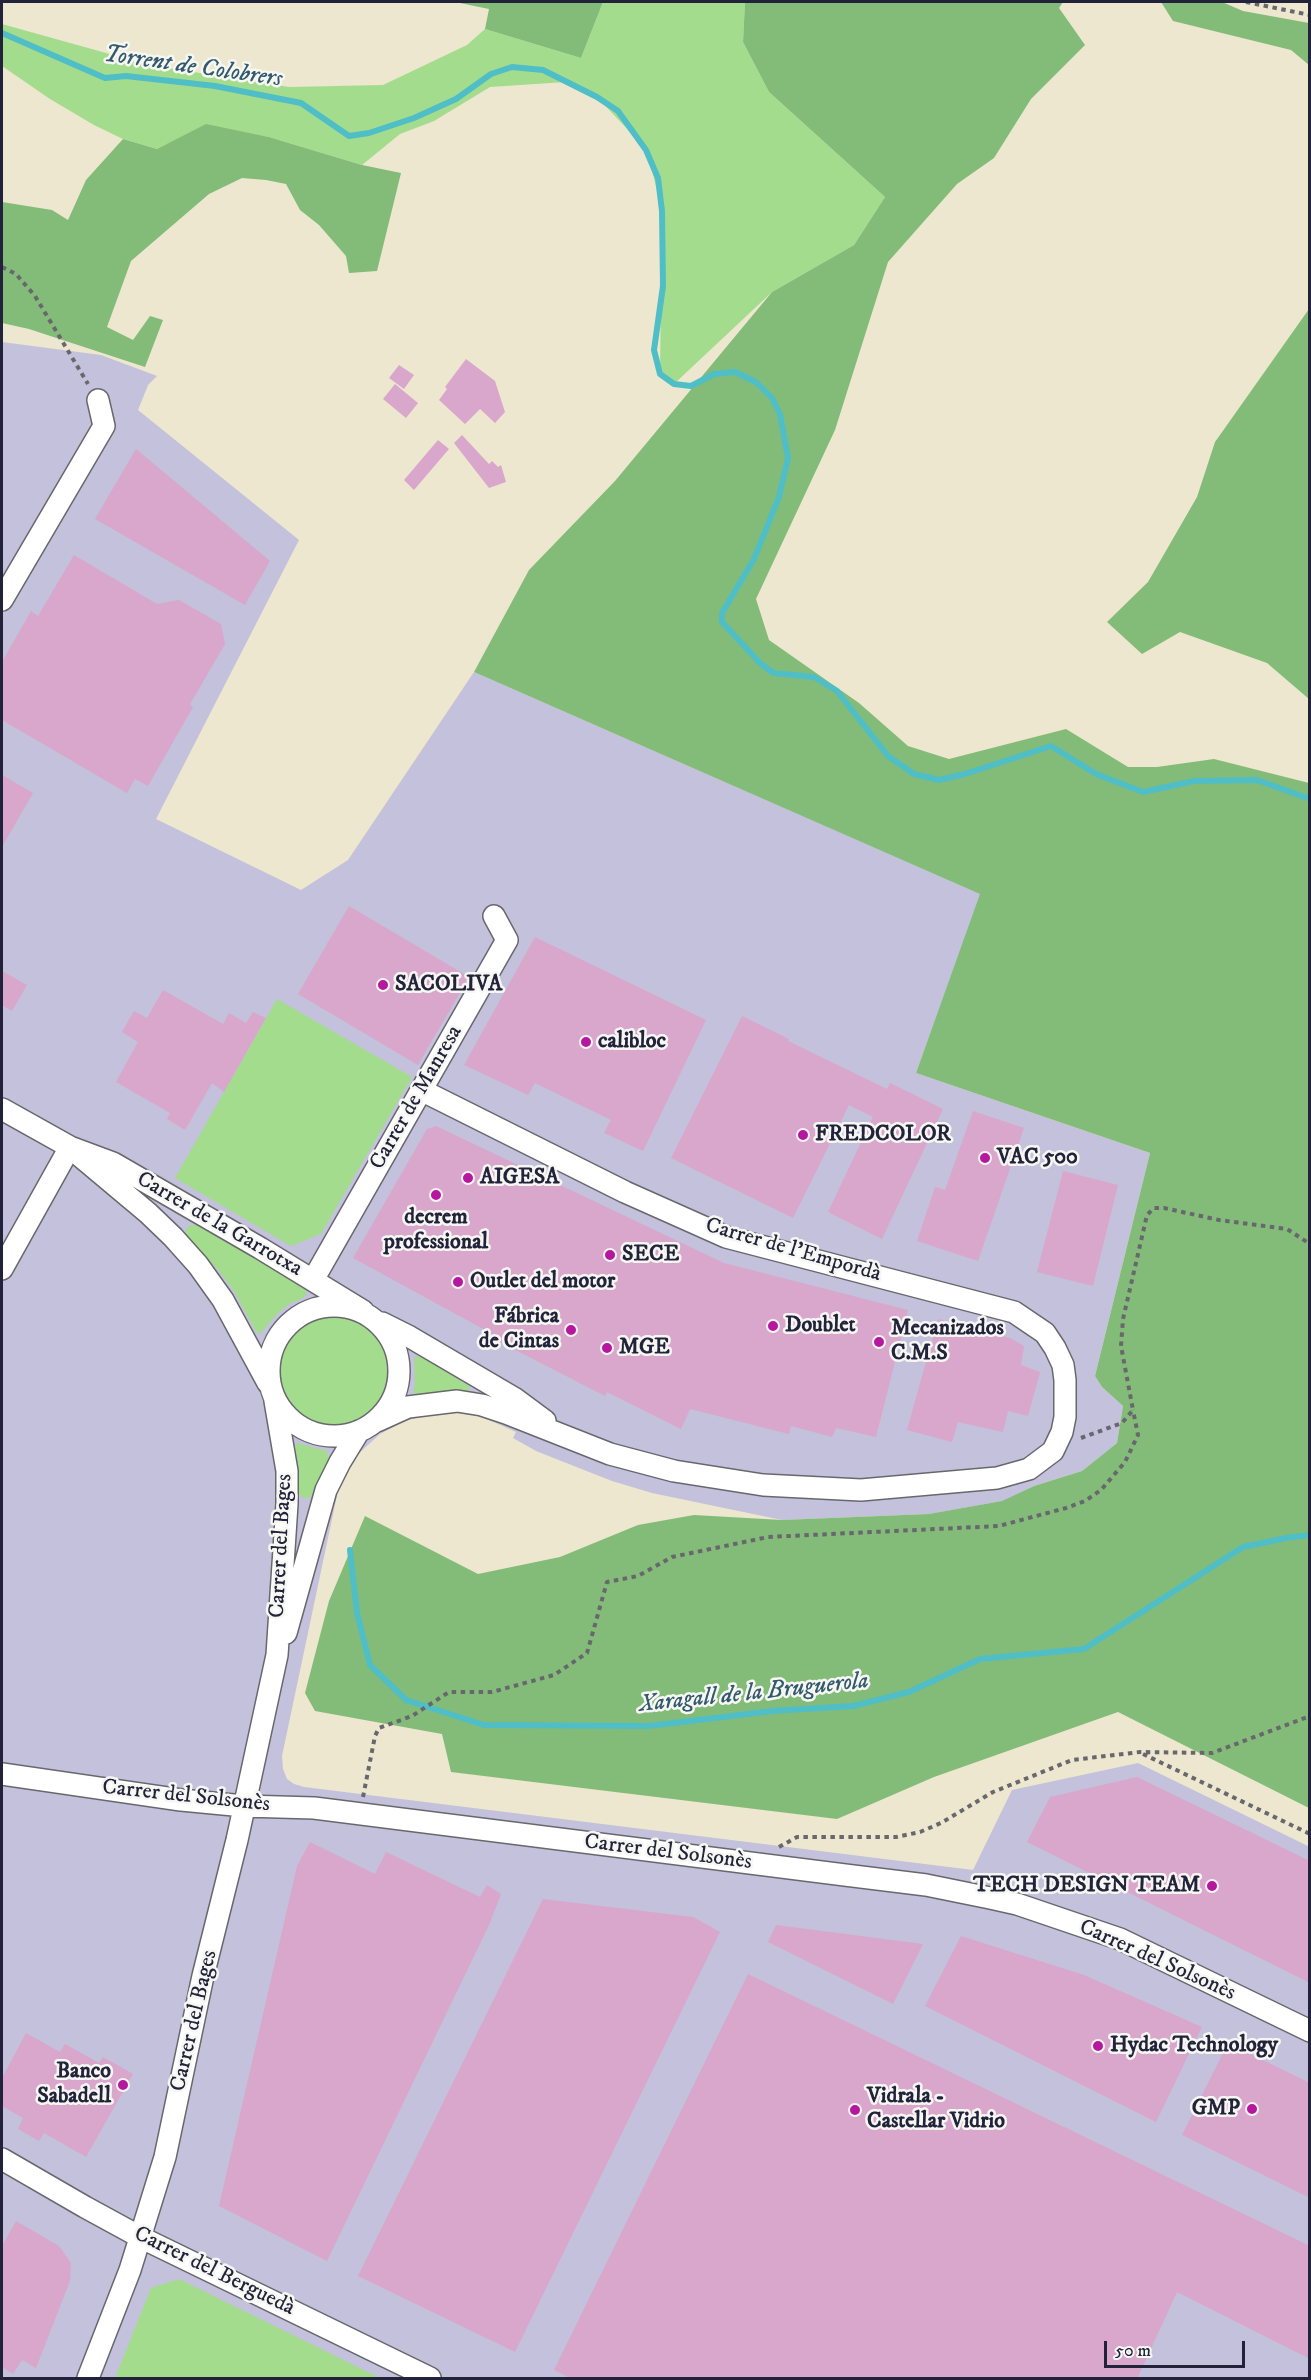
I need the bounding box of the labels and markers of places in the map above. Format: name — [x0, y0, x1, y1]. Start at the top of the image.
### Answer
place label: SACOLIVA — [395, 972, 502, 998]
marker: SACOLIVA — [376, 978, 390, 992]
place label: calibloc — [598, 1029, 666, 1055]
marker: calibloc — [579, 1035, 593, 1049]
place label: FREDCOLOR — [815, 1122, 951, 1148]
marker: FREDCOLOR — [796, 1128, 810, 1142]
place label: VAC 500 — [997, 1145, 1078, 1171]
marker: VAC 500 — [978, 1151, 992, 1165]
place label: AIGESA — [480, 1165, 559, 1191]
marker: AIGESA — [461, 1171, 475, 1185]
marker: decrem professional — [429, 1188, 443, 1202]
place label: decrem professional — [384, 1205, 488, 1256]
place label: SECE — [622, 1242, 679, 1268]
marker: SECE — [603, 1248, 617, 1262]
place label: Outlet del motor — [470, 1269, 615, 1295]
marker: Outlet del motor — [451, 1275, 465, 1289]
place label: Fábrica de Cintas — [479, 1304, 559, 1356]
place label: Doublet — [785, 1313, 856, 1339]
place label: Mecanizados C.M.S — [891, 1316, 1004, 1368]
marker: Doublet — [766, 1319, 780, 1333]
marker: Fábrica de Cintas — [564, 1323, 578, 1337]
place label: MGE — [619, 1335, 670, 1361]
marker: Mecanizados C.M.S — [872, 1335, 886, 1349]
marker: MGE — [600, 1341, 614, 1355]
place label: TECH DESIGN TEAM — [973, 1873, 1200, 1899]
marker: TECH DESIGN TEAM — [1205, 1879, 1219, 1893]
place label: Hydac Technology — [1110, 2033, 1278, 2059]
marker: Hydac Technology — [1091, 2039, 1105, 2053]
place label: Banco Sabadell — [37, 2059, 111, 2110]
marker: Banco Sabadell — [116, 2078, 130, 2092]
place label: Vidrala - Castellar Vidrio — [867, 2084, 1005, 2136]
place label: GMP — [1192, 2096, 1240, 2122]
marker: GMP — [1245, 2102, 1259, 2116]
marker: Vidrala - Castellar Vidrio — [848, 2103, 862, 2117]

